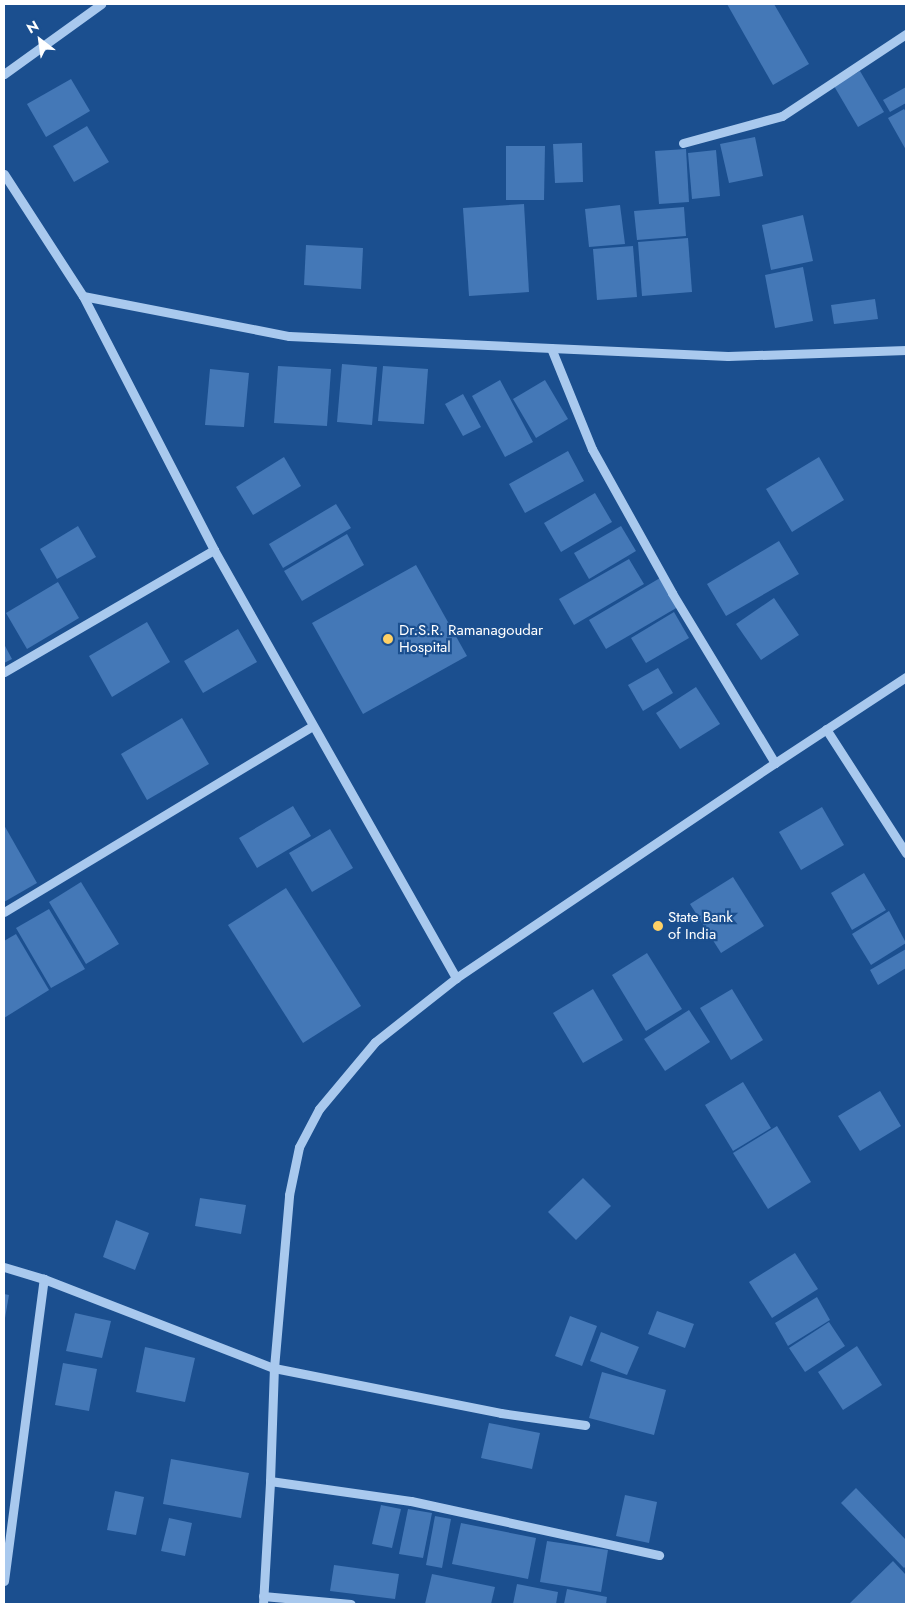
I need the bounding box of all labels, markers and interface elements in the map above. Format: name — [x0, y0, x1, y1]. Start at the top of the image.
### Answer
north arrow — [15, 15, 65, 65]
text: N — [23, 16, 42, 38]
place label: Dr.S.R. Ramanagoudar Hospital — [399, 621, 543, 656]
marker: Dr.S.R. Ramanagoudar Hospital — [381, 632, 395, 646]
place label: State Bank of India — [668, 908, 733, 943]
marker: State Bank of India — [652, 920, 664, 932]

